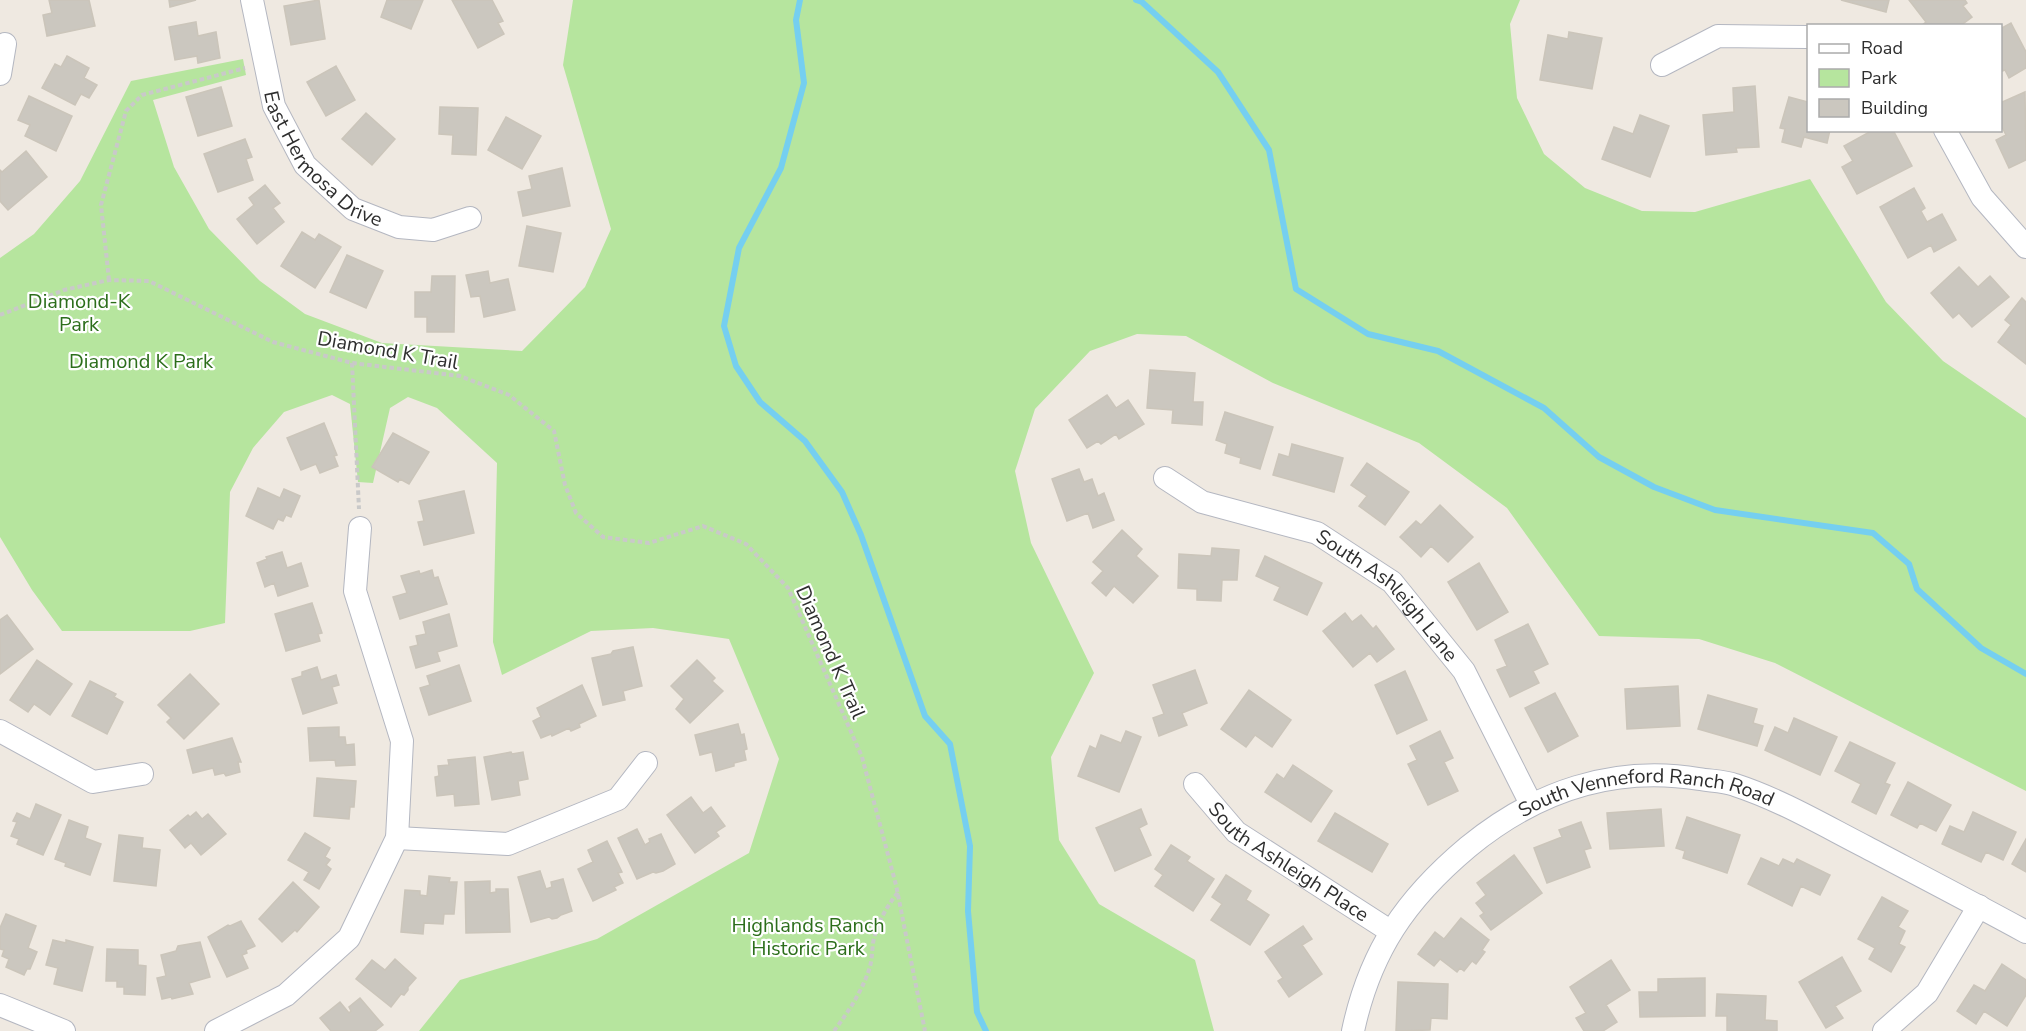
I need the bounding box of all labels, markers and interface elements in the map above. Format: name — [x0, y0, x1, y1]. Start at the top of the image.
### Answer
legend — [1807, 24, 2002, 132]
text: Road — [1861, 36, 1903, 60]
text: Park — [1861, 66, 1898, 90]
street label: East Hermosa Drive — [257, 88, 387, 233]
text: Building — [1861, 96, 1928, 120]
park label: Diamond-K Park — [28, 288, 131, 338]
street label: Diamond K Trail — [315, 325, 461, 376]
park label: Diamond K Park — [69, 348, 214, 375]
street label: South Ashleigh Lane — [1311, 523, 1464, 667]
street label: Diamond K Trail — [789, 581, 872, 723]
street label: South Venneford Ranch Road — [1513, 762, 1779, 824]
street label: South Ashleigh Place — [1202, 796, 1374, 928]
park label: Highlands Ranch Historic Park — [731, 912, 885, 962]

